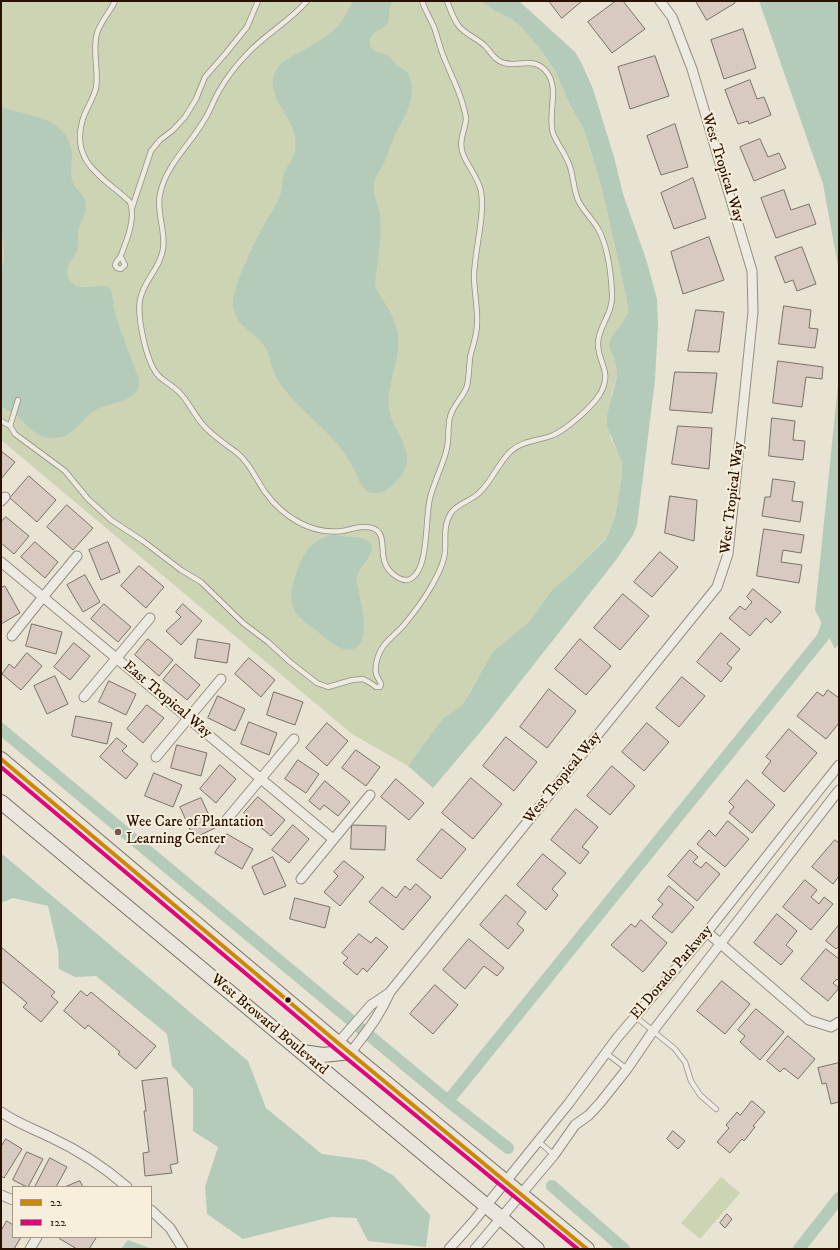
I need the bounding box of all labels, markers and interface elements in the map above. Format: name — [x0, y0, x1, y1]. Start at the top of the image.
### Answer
street label: West Tropical Way — [697, 111, 747, 225]
street label: West Tropical Way — [717, 441, 749, 555]
street label: East Tropical Way — [119, 657, 215, 743]
street label: West Tropical Way — [520, 728, 606, 828]
place label: Wee Care of Plantation Learning Center — [126, 814, 264, 849]
marker: Wee Care of Plantation Learning Center — [113, 827, 123, 837]
street label: El Dorado Parkway — [627, 922, 717, 1024]
street label: West Broward Boulevard — [207, 971, 331, 1079]
unlabelled marker — [283, 995, 293, 1005]
legend — [12, 1186, 152, 1238]
text: 22 — [50, 1195, 62, 1210]
text: 122 — [50, 1215, 66, 1230]

